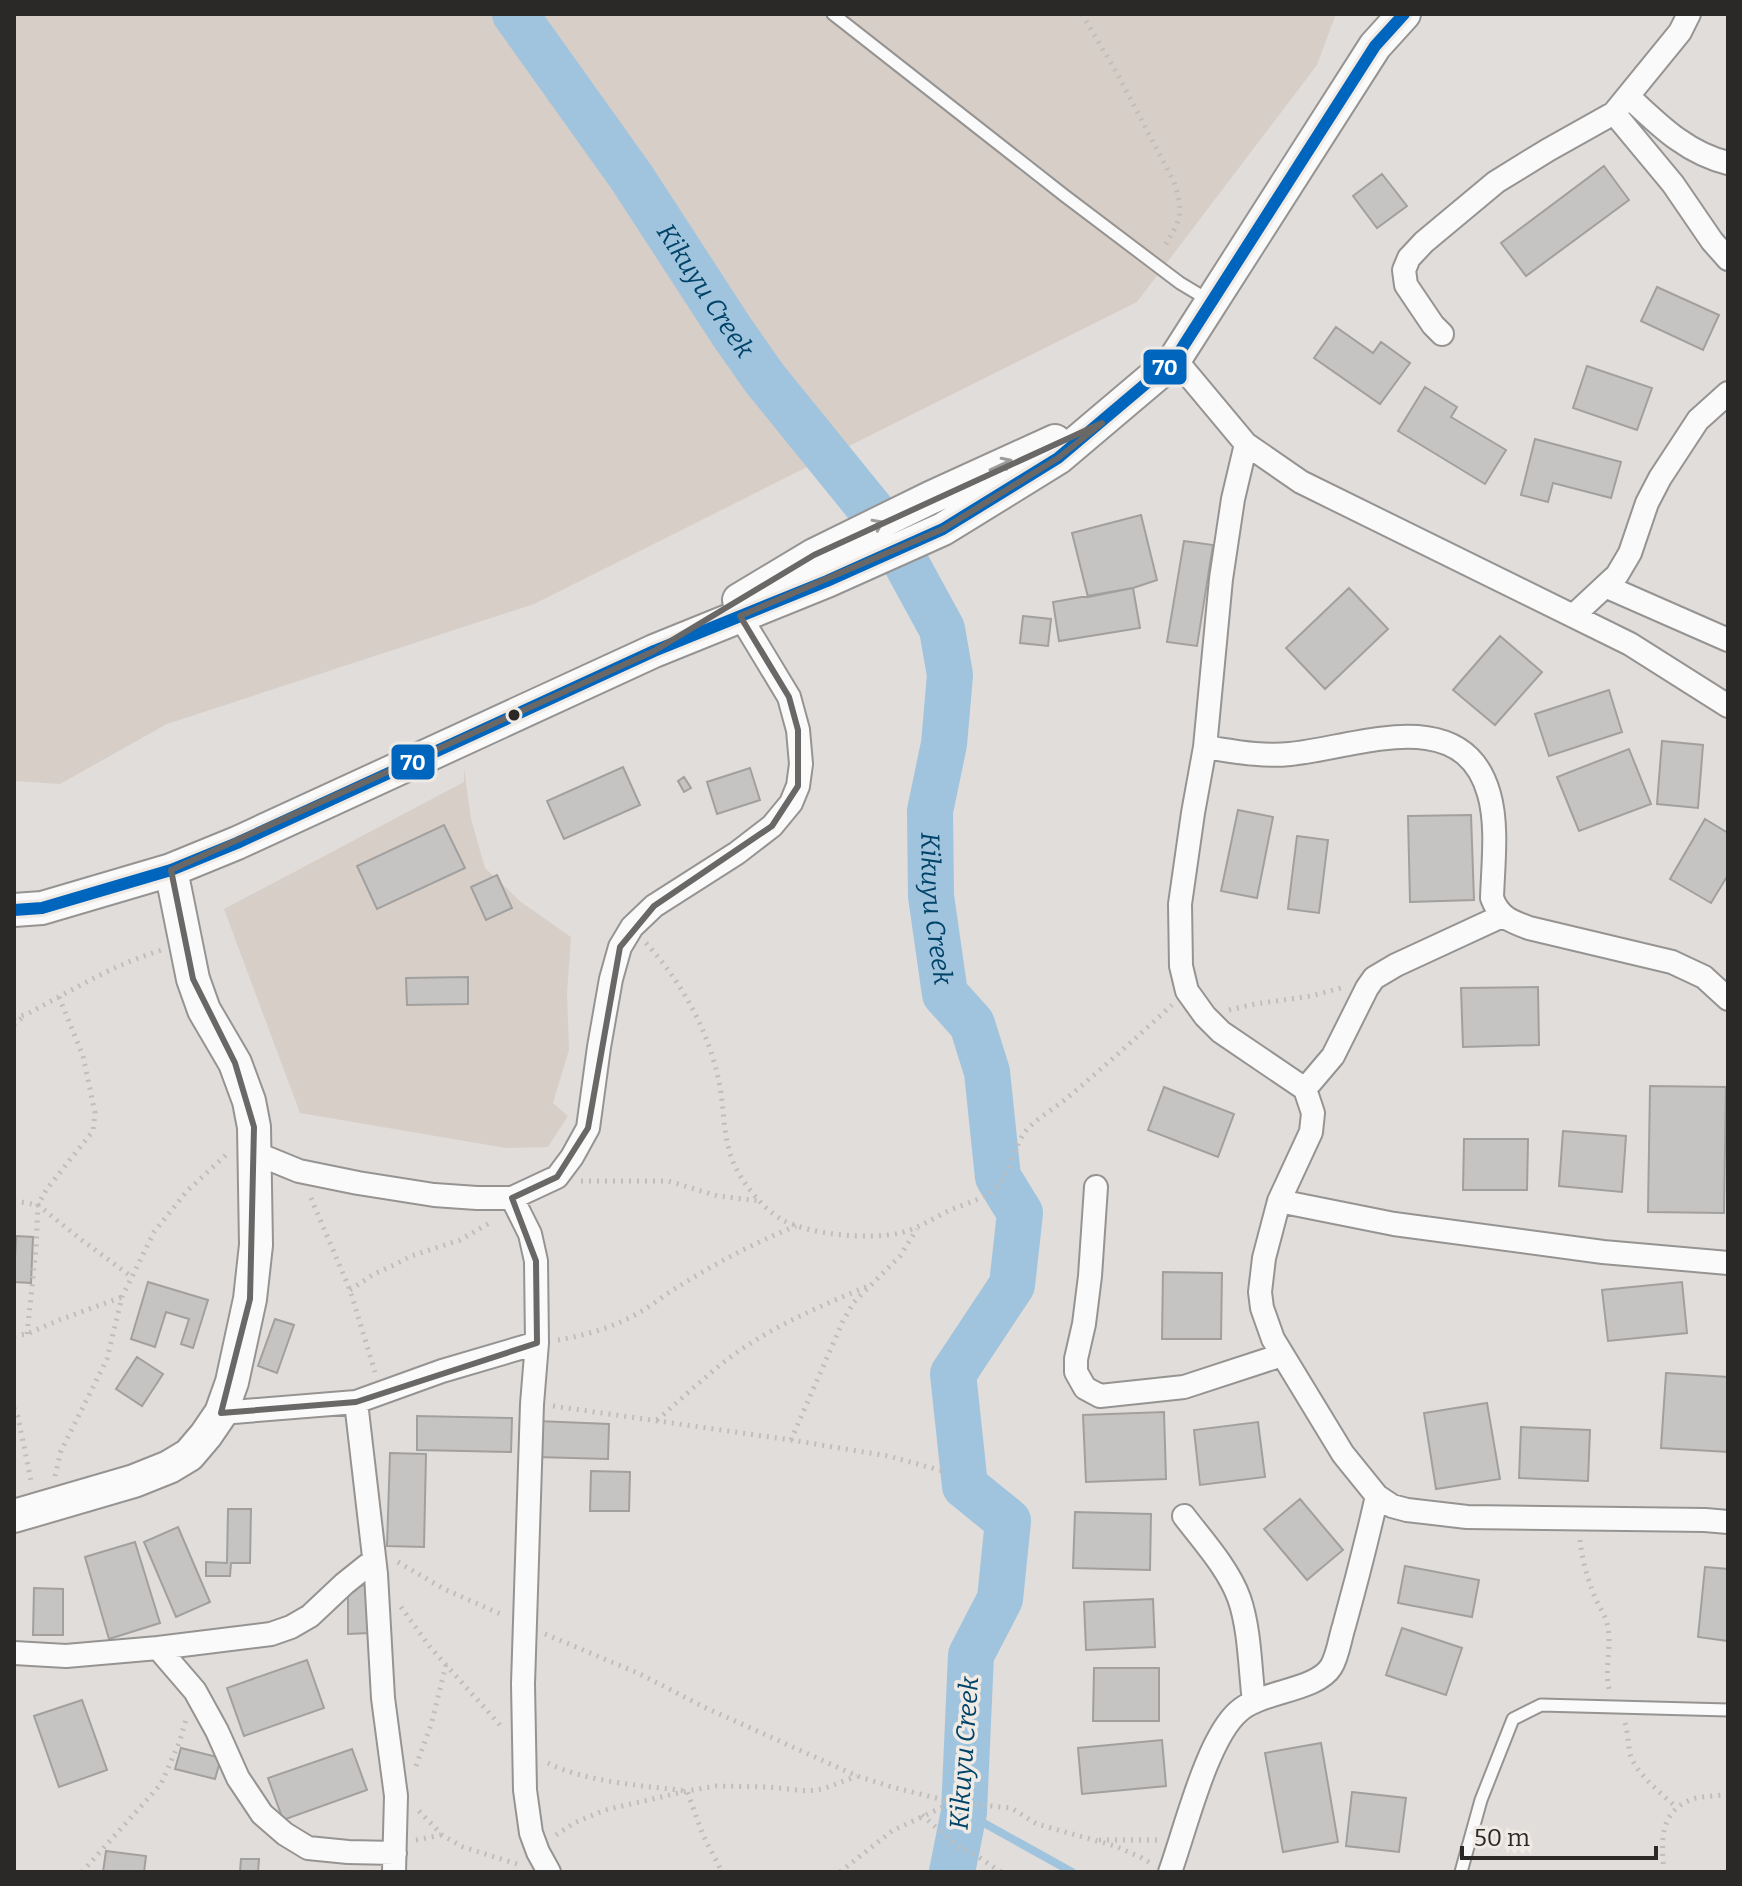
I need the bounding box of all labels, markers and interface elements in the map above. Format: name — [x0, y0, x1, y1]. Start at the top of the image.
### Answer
water label: Kikuyu Creek — [650, 218, 761, 365]
line badge: 70 — [1142, 348, 1188, 386]
text: 70 — [1152, 354, 1178, 381]
one-way arrow — [988, 457, 1012, 472]
one-way arrow — [859, 518, 883, 534]
unlabelled marker — [506, 707, 522, 723]
line badge: 70 — [390, 743, 436, 781]
text: 70 — [400, 749, 426, 776]
water label: Kikuyu Creek — [914, 832, 959, 988]
water label: Kikuyu Creek — [944, 1674, 985, 1831]
scale bar — [1462, 1810, 1656, 1860]
text: 50 m — [1474, 1824, 1530, 1852]

